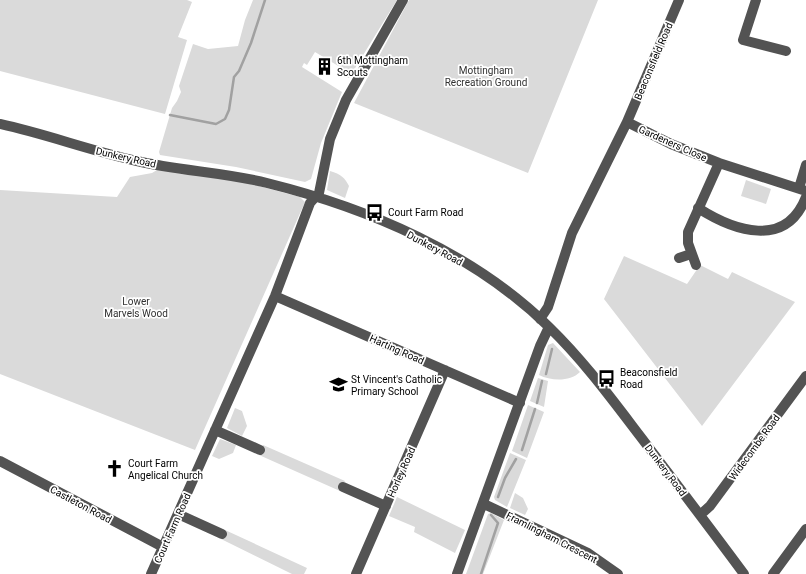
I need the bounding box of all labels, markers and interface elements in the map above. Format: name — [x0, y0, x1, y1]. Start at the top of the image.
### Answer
street label: Beaconsfield Road — [632, 21, 675, 102]
place label: 6th Mottingham Scouts — [337, 55, 408, 78]
building icon: 6th Mottingham Scouts — [314, 56, 334, 76]
park label: Mottingham Recreation Ground — [445, 65, 527, 88]
street label: Gardeners Close — [637, 123, 709, 163]
street label: Dunkery Road — [95, 145, 157, 170]
bus stop icon: Court Farm Road — [365, 202, 385, 222]
place label: Court Farm Road — [388, 207, 464, 218]
street label: Dunkery Road — [405, 229, 465, 268]
park label: Lower Marvels Wood — [104, 296, 168, 319]
street label: Harting Road — [368, 333, 426, 366]
place label: Beaconsfield Road — [620, 367, 678, 390]
bus stop icon: Beaconsfield Road — [597, 368, 617, 388]
place label: St Vincent's Catholic Primary School — [351, 374, 442, 397]
school or university icon: St Vincent's Catholic Primary School — [328, 375, 348, 395]
street label: Widecombe Road — [727, 412, 782, 482]
street label: Dunkery Road — [643, 442, 689, 498]
street label: Horley Road — [385, 445, 417, 499]
place label: Court Farm Angelical Church — [128, 458, 203, 481]
church icon: Court Farm Angelical Church — [105, 459, 125, 479]
street label: Castleton Road — [48, 484, 113, 525]
street label: Court Farm Road — [152, 491, 193, 565]
street label: Framlingham Crescent — [504, 510, 599, 565]

